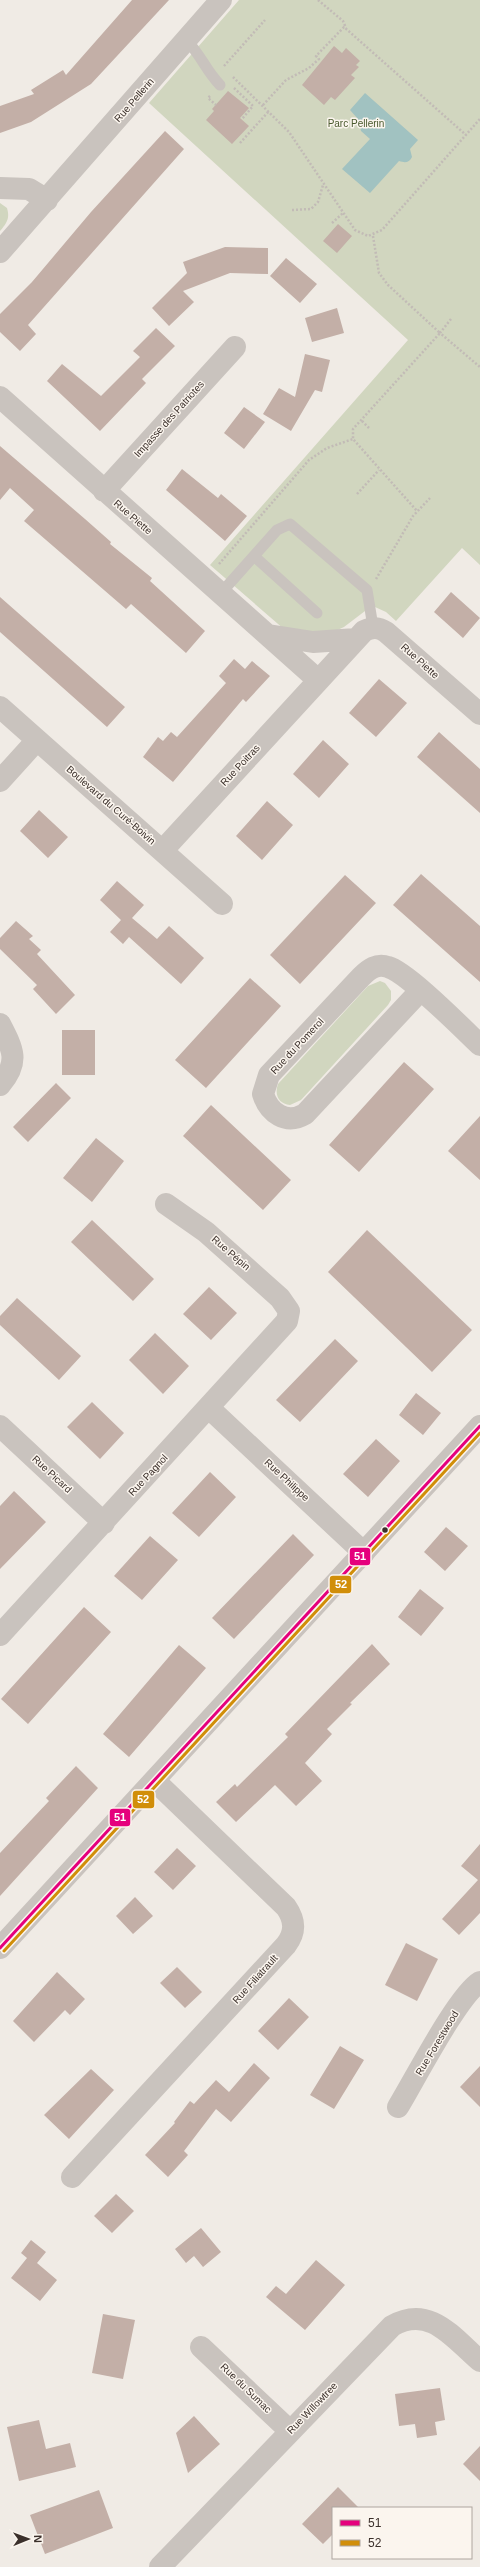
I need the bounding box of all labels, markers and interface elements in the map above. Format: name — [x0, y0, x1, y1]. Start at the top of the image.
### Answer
street label: Rue Pellerin — [112, 76, 156, 124]
park label: Parc Pellerin — [328, 118, 384, 129]
street label: Impasse des Patriotes — [132, 379, 206, 459]
street label: Rue Piette — [112, 498, 155, 537]
street label: Rue Piette — [399, 641, 441, 681]
street label: Rue Poitras — [218, 742, 262, 788]
street label: Boulevard du Curé-Boivin — [64, 763, 158, 847]
street label: Rue du Pomerol — [268, 1016, 326, 1076]
street label: Rue Pépin — [210, 1234, 252, 1272]
street label: Rue Pagnol — [126, 1452, 170, 1498]
street label: Rue Picard — [30, 1453, 74, 1495]
street label: Rue Philippe — [263, 1457, 312, 1504]
unlabelled marker — [380, 1525, 390, 1535]
line badge: 51 — [349, 1547, 371, 1566]
text: 51 — [354, 1550, 366, 1562]
line badge: 52 — [329, 1575, 352, 1594]
text: 52 — [335, 1578, 347, 1590]
line badge: 52 — [132, 1790, 155, 1809]
text: 52 — [137, 1793, 149, 1805]
line badge: 51 — [109, 1808, 131, 1827]
text: 51 — [114, 1811, 126, 1823]
street label: Rue Filiatrault — [230, 1952, 280, 2006]
street label: Rue Forestwood — [413, 2009, 461, 2077]
street label: Rue du Sumac — [218, 2361, 274, 2415]
street label: Rue Willowtree — [285, 2380, 340, 2436]
legend — [332, 2507, 472, 2559]
text: 51 — [368, 2516, 382, 2530]
north arrow — [8, 2519, 48, 2559]
text: N — [32, 2535, 44, 2543]
text: 52 — [368, 2536, 382, 2550]

